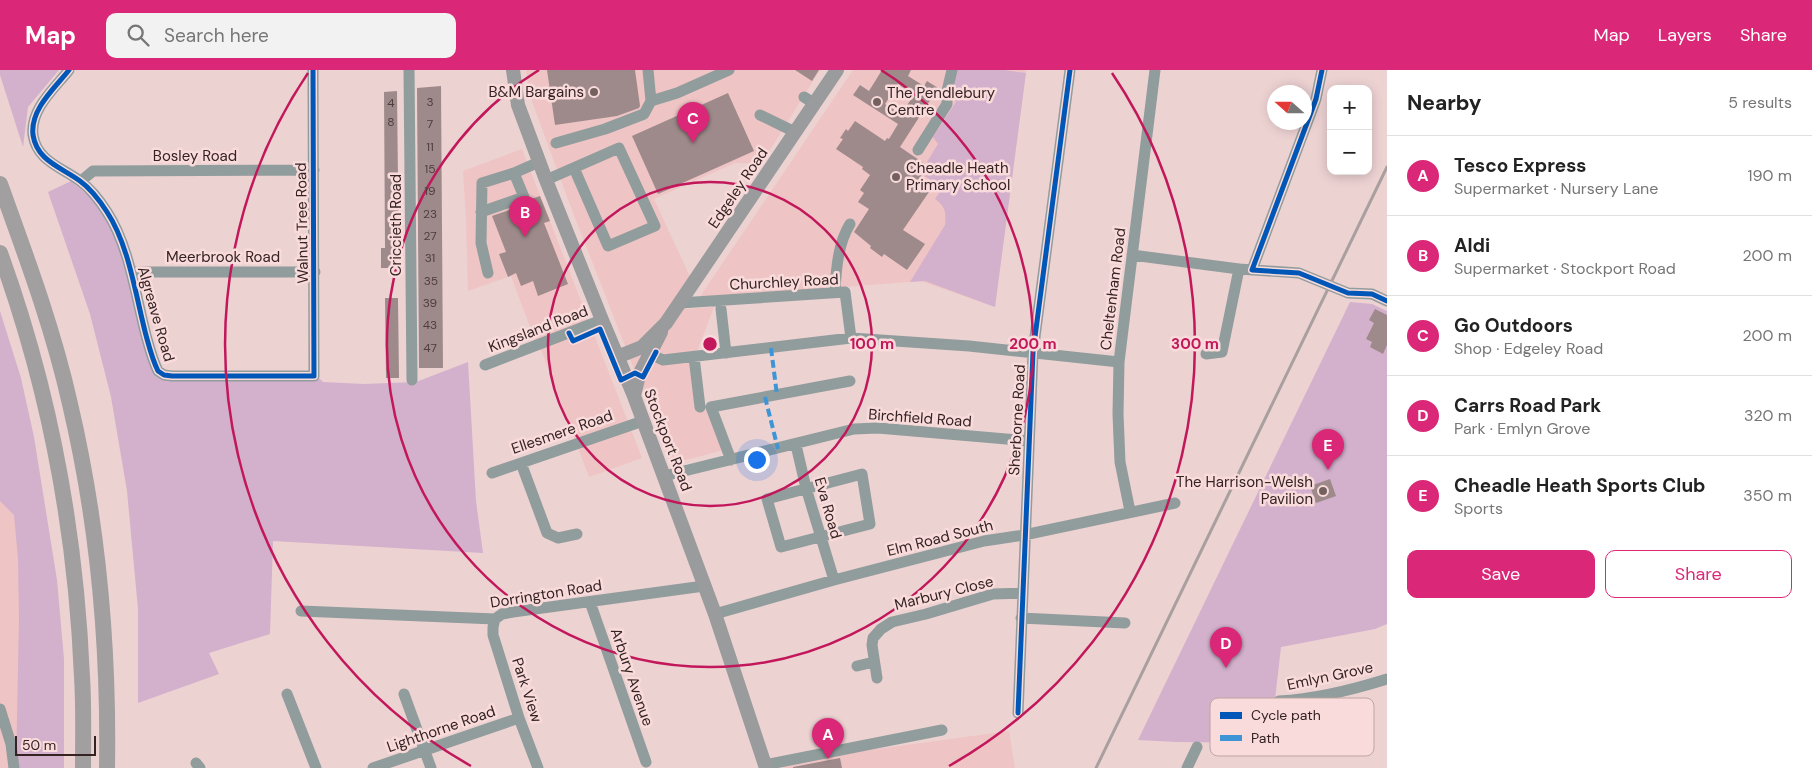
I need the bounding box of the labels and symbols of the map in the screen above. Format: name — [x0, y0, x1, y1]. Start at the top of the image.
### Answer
place label: B&M Bargains — [488, 82, 584, 102]
place label: The Pendlebury Centre — [887, 83, 996, 120]
north arrow — [1267, 85, 1312, 130]
marker: B&M Bargains — [588, 86, 600, 98]
house number: 3 — [426, 94, 434, 110]
house number: 4 — [387, 95, 395, 111]
marker: The Pendlebury Centre — [871, 96, 883, 108]
pin: C — [677, 102, 709, 143]
house number: 8 — [387, 114, 395, 130]
house number: 7 — [427, 116, 433, 132]
house number: 11 — [426, 139, 434, 155]
street label: Edgeley Road — [704, 144, 772, 232]
street label: Bosley Road — [153, 146, 237, 166]
place label: Cheadle Heath Primary School — [906, 158, 1010, 195]
house number: 15 — [424, 161, 436, 177]
street label: Walnut Tree Road — [291, 162, 313, 284]
marker: Cheadle Heath Primary School — [890, 171, 902, 183]
street label: Criccieth Road — [386, 174, 406, 276]
house number: 19 — [424, 183, 436, 199]
pin: B — [509, 196, 541, 237]
house number: 23 — [423, 206, 437, 222]
street label: Cheltenham Road — [1096, 227, 1130, 351]
house number: 27 — [423, 228, 437, 244]
street label: Meerbrook Road — [166, 247, 280, 267]
house number: 31 — [425, 250, 435, 266]
street label: Algreave Road — [133, 264, 179, 364]
street label: Churchley Road — [729, 269, 839, 295]
house number: 35 — [424, 273, 438, 289]
house number: 39 — [423, 295, 437, 311]
street label: Kingsland Road — [485, 301, 591, 357]
house number: 43 — [423, 317, 437, 333]
text: 100 m — [850, 334, 894, 354]
text: 200 m — [1009, 334, 1057, 354]
text: 300 m — [1171, 334, 1219, 354]
centre of rings — [701, 335, 719, 353]
house number: 47 — [423, 340, 437, 356]
street label: Sherborne Road — [1004, 364, 1030, 476]
street label: Stockport Road — [639, 386, 697, 494]
street label: Birchfield Road — [868, 404, 972, 432]
street label: Ellesmere Road — [509, 405, 615, 459]
pin: E — [1312, 429, 1344, 470]
your location — [744, 447, 770, 473]
place label: The Harrison-Welsh Pavilion — [1176, 472, 1313, 509]
street label: Eva Road — [810, 475, 846, 541]
marker: The Harrison-Welsh Pavilion — [1317, 485, 1329, 497]
street label: Elm Road South — [885, 515, 995, 561]
street label: Marbury Close — [892, 571, 996, 615]
street label: Dorrington Road — [489, 575, 603, 613]
street label: Arbury Avenue — [606, 625, 658, 729]
pin: D — [1210, 627, 1242, 668]
street label: Park View — [507, 655, 547, 725]
street label: Emlyn Grove — [1285, 657, 1375, 695]
legend — [1210, 698, 1374, 756]
street label: Lighthorne Road — [384, 701, 498, 757]
text: Cycle path — [1251, 706, 1321, 724]
pin: A — [812, 718, 844, 759]
text: Path — [1251, 729, 1280, 747]
scale bar — [15, 733, 96, 756]

